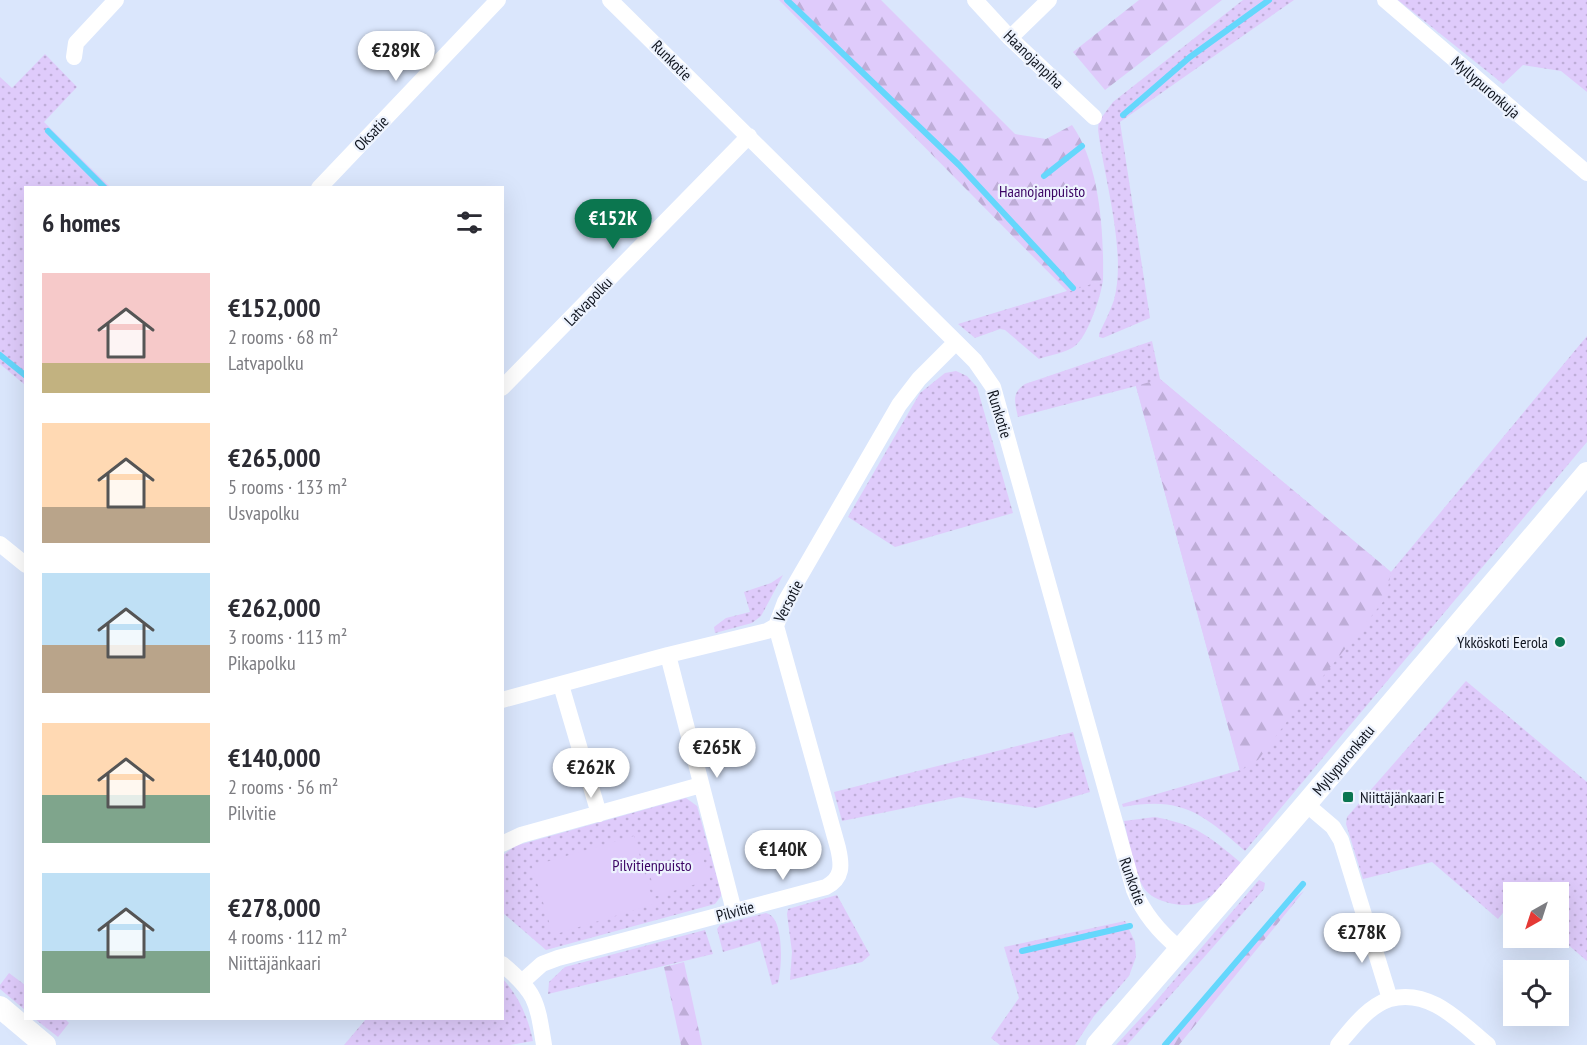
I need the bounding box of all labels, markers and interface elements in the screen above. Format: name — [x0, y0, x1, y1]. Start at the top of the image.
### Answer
street label: Haanojanpiha — [1000, 25, 1068, 93]
pin: €289K — [354, 31, 438, 82]
street label: Runkotie — [648, 36, 696, 84]
text: €289K — [372, 37, 420, 63]
street label: Myllypuronkuja — [1447, 52, 1525, 122]
street label: Oksatie — [349, 111, 393, 155]
park label: Haanojanpuisto — [999, 181, 1085, 201]
pin: €152K — [571, 199, 655, 250]
text: €152K — [589, 205, 637, 231]
text: 6 homes — [42, 206, 120, 239]
icon: filters — [453, 206, 486, 239]
street label: Latvapolku — [560, 272, 616, 330]
text: €152,000 — [228, 291, 321, 324]
icon: home — [90, 297, 162, 369]
text: 2 rooms · 68 m² — [228, 324, 338, 350]
text: Latvapolku — [228, 350, 304, 376]
street label: Runkotie — [983, 388, 1017, 440]
text: €265,000 — [228, 441, 321, 474]
icon: home — [90, 447, 162, 519]
text: 5 rooms · 133 m² — [228, 474, 347, 500]
text: Usvapolku — [228, 500, 299, 526]
street label: Versotie — [769, 577, 807, 626]
text: €262,000 — [228, 591, 321, 624]
icon: home — [90, 597, 162, 669]
text: 3 rooms · 113 m² — [228, 624, 347, 650]
place label: Ykköskoti Eerola — [1457, 632, 1548, 652]
marker: Ykköskoti Eerola — [1553, 635, 1567, 649]
text: Pikapolku — [228, 650, 296, 676]
street label: Myllypuronkatu — [1308, 721, 1378, 799]
pin: €265K — [675, 728, 759, 779]
text: €265K — [693, 734, 741, 760]
text: €140,000 — [228, 741, 321, 774]
icon: home — [90, 747, 162, 819]
pin: €262K — [549, 748, 633, 799]
text: €262K — [567, 754, 615, 780]
text: 2 rooms · 56 m² — [228, 774, 338, 800]
place label: Niittäjänkaari E — [1360, 787, 1445, 807]
marker: Niittäjänkaari E — [1341, 790, 1355, 804]
text: Pilvitie — [228, 800, 276, 826]
pin: €140K — [741, 830, 825, 881]
text: €140K — [759, 836, 807, 862]
park label: Pilvitienpuisto — [612, 855, 692, 875]
street label: Runkotie — [1115, 855, 1151, 907]
north arrow — [1503, 882, 1569, 948]
map controls — [1503, 882, 1569, 1026]
text: €278,000 — [228, 891, 321, 924]
street label: Pilvitie — [714, 896, 756, 926]
icon: home — [90, 897, 162, 969]
pin: €278K — [1320, 913, 1404, 964]
text: €278K — [1338, 919, 1386, 945]
text: 4 rooms · 112 m² — [228, 924, 347, 950]
text: Niittäjänkaari — [228, 950, 321, 976]
button: locate — [1503, 960, 1569, 1026]

